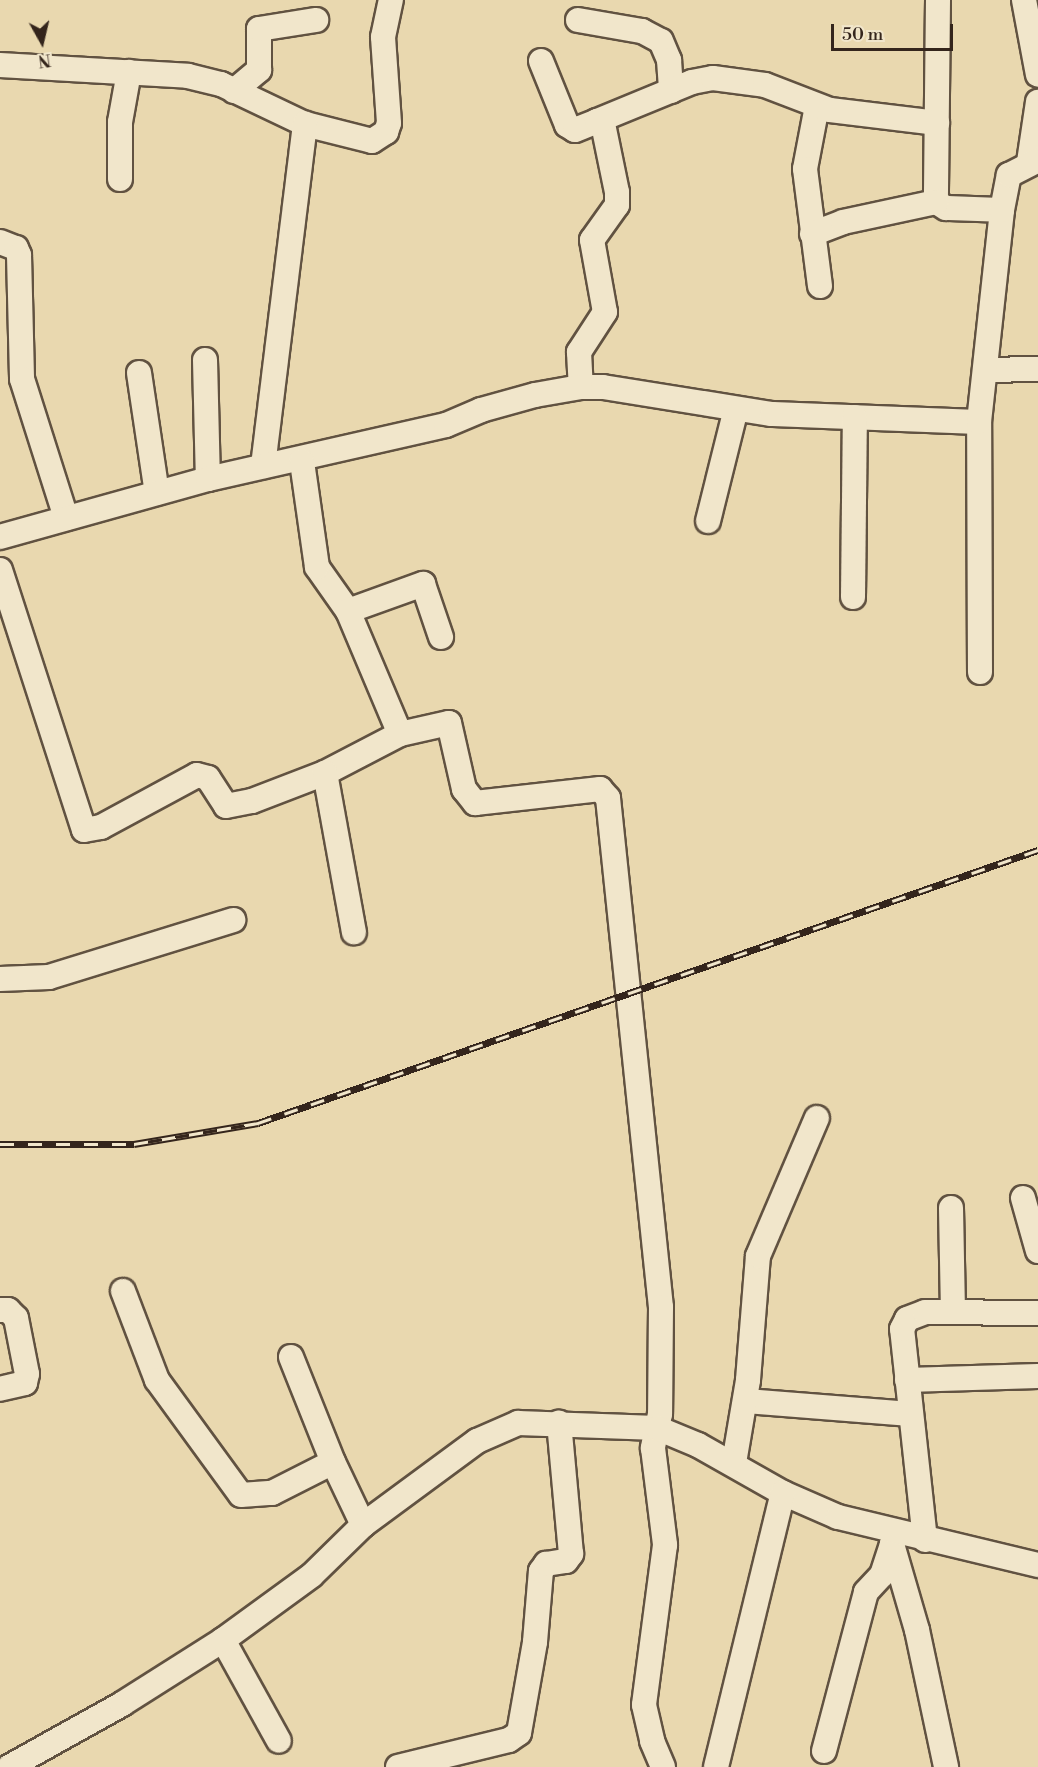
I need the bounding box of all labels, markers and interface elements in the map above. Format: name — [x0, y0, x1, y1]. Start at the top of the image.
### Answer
north arrow — [12, 12, 72, 72]
scale bar — [834, 12, 956, 50]
text: 50 m — [842, 23, 883, 46]
text: N — [37, 49, 52, 71]

